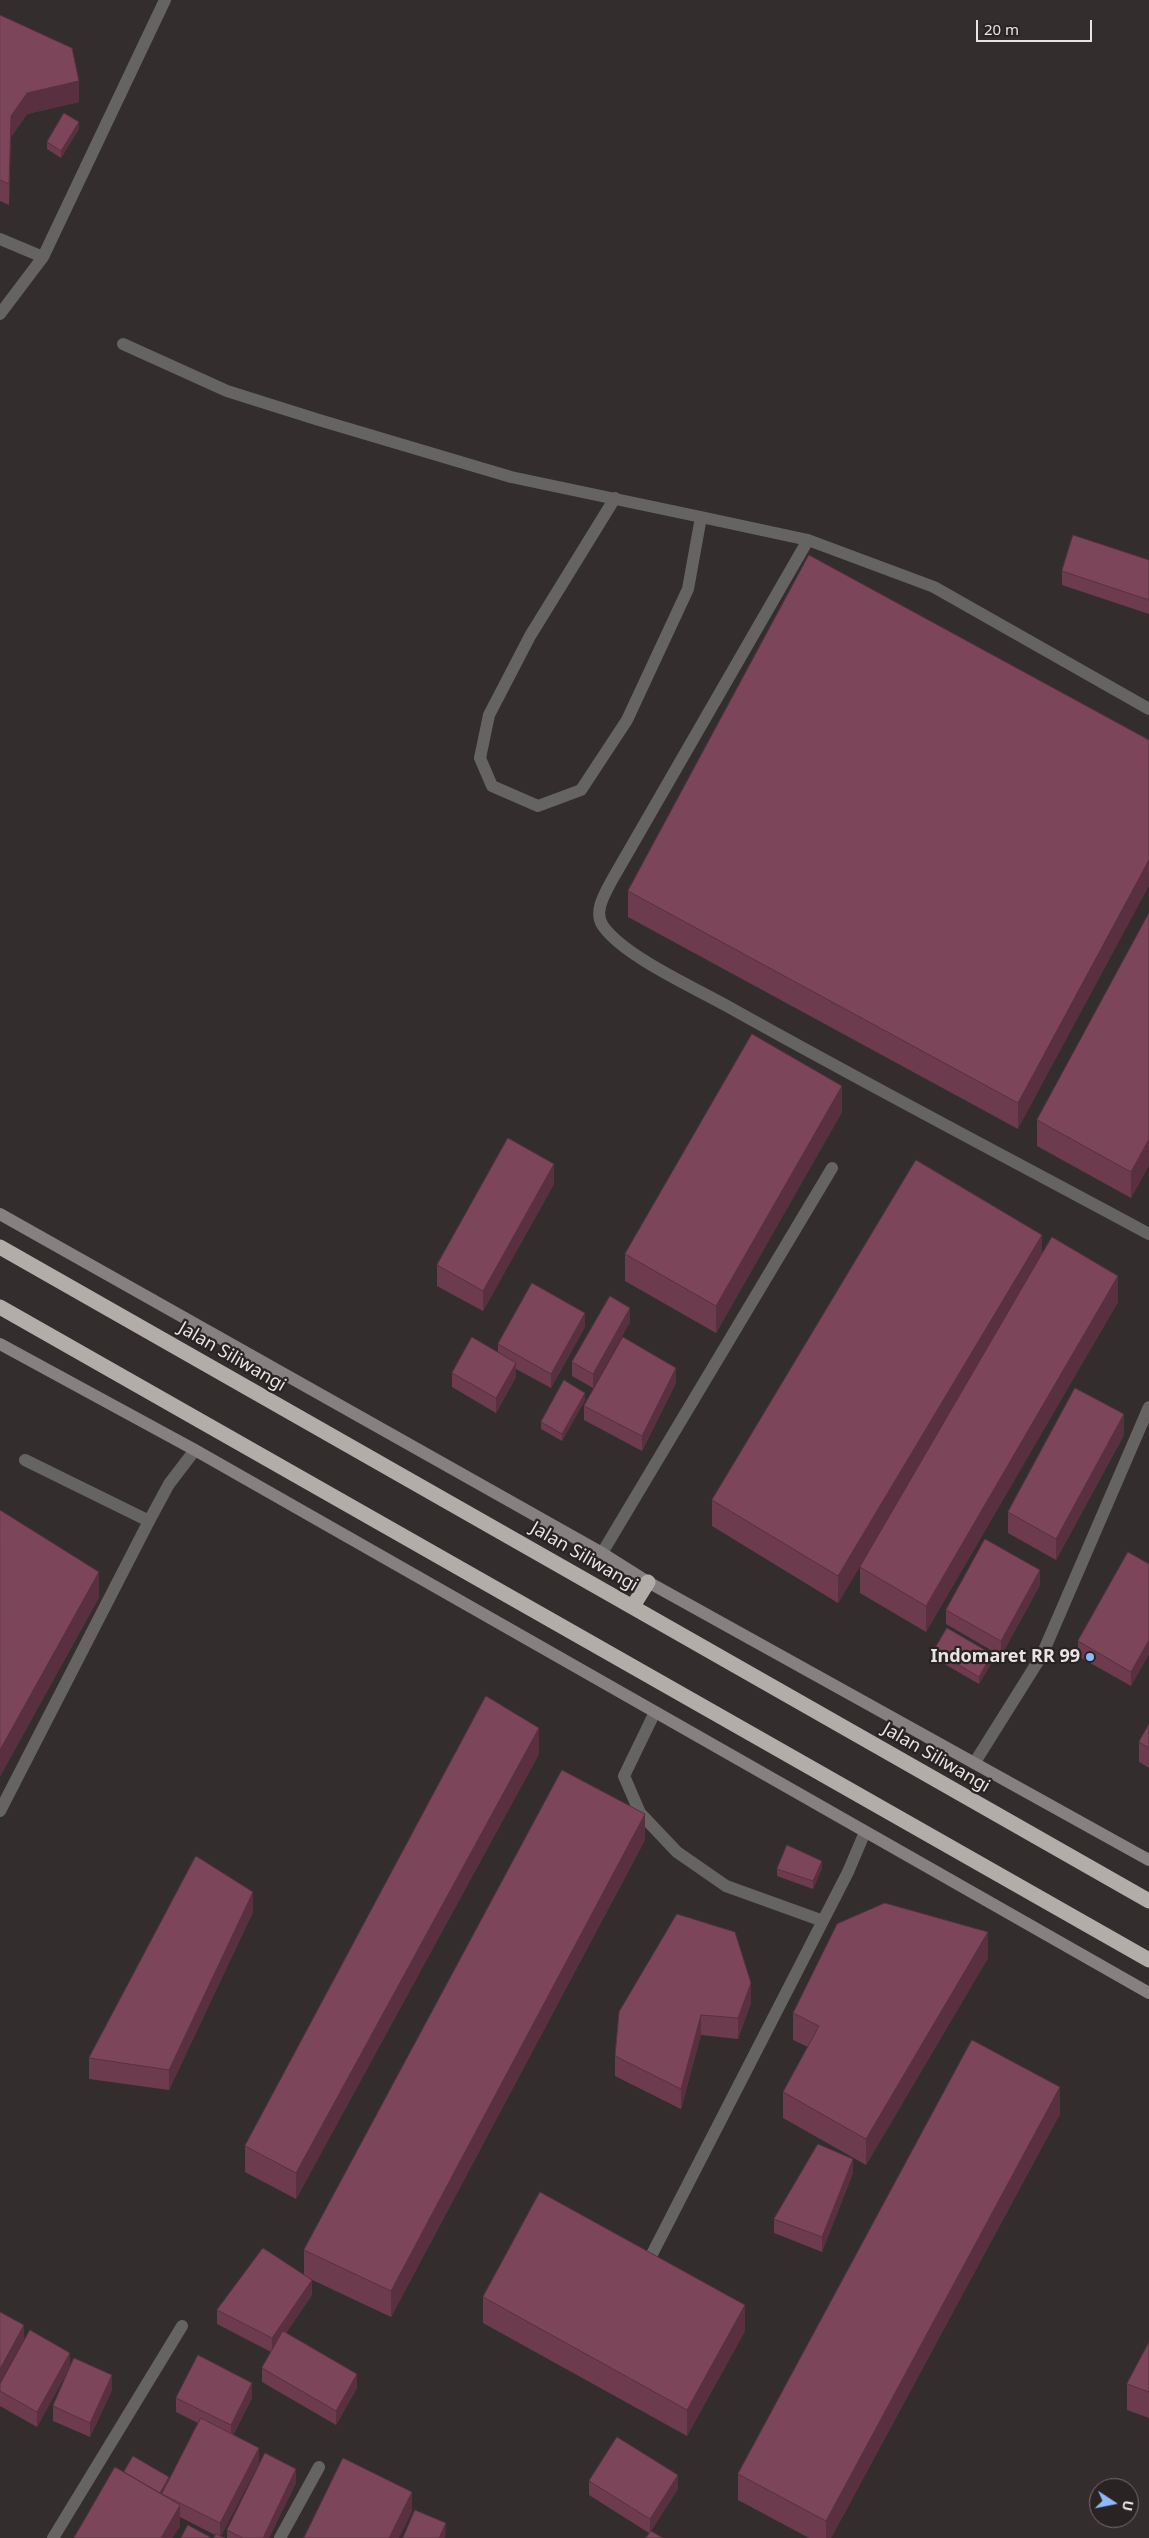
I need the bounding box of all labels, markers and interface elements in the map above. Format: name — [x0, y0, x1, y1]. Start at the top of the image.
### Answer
scale bar — [979, 10, 1095, 42]
text: 20 m — [984, 19, 1019, 39]
street label: Jalan Siliwangi — [174, 1318, 290, 1396]
street label: Jalan Siliwangi — [526, 1518, 642, 1596]
place label: Indomaret RR 99 — [931, 1646, 1080, 1668]
marker: Indomaret RR 99 — [1084, 1651, 1096, 1663]
street label: Jalan Siliwangi — [878, 1719, 994, 1797]
north arrow — [1089, 2478, 1139, 2528]
text: U — [1118, 2499, 1139, 2513]

